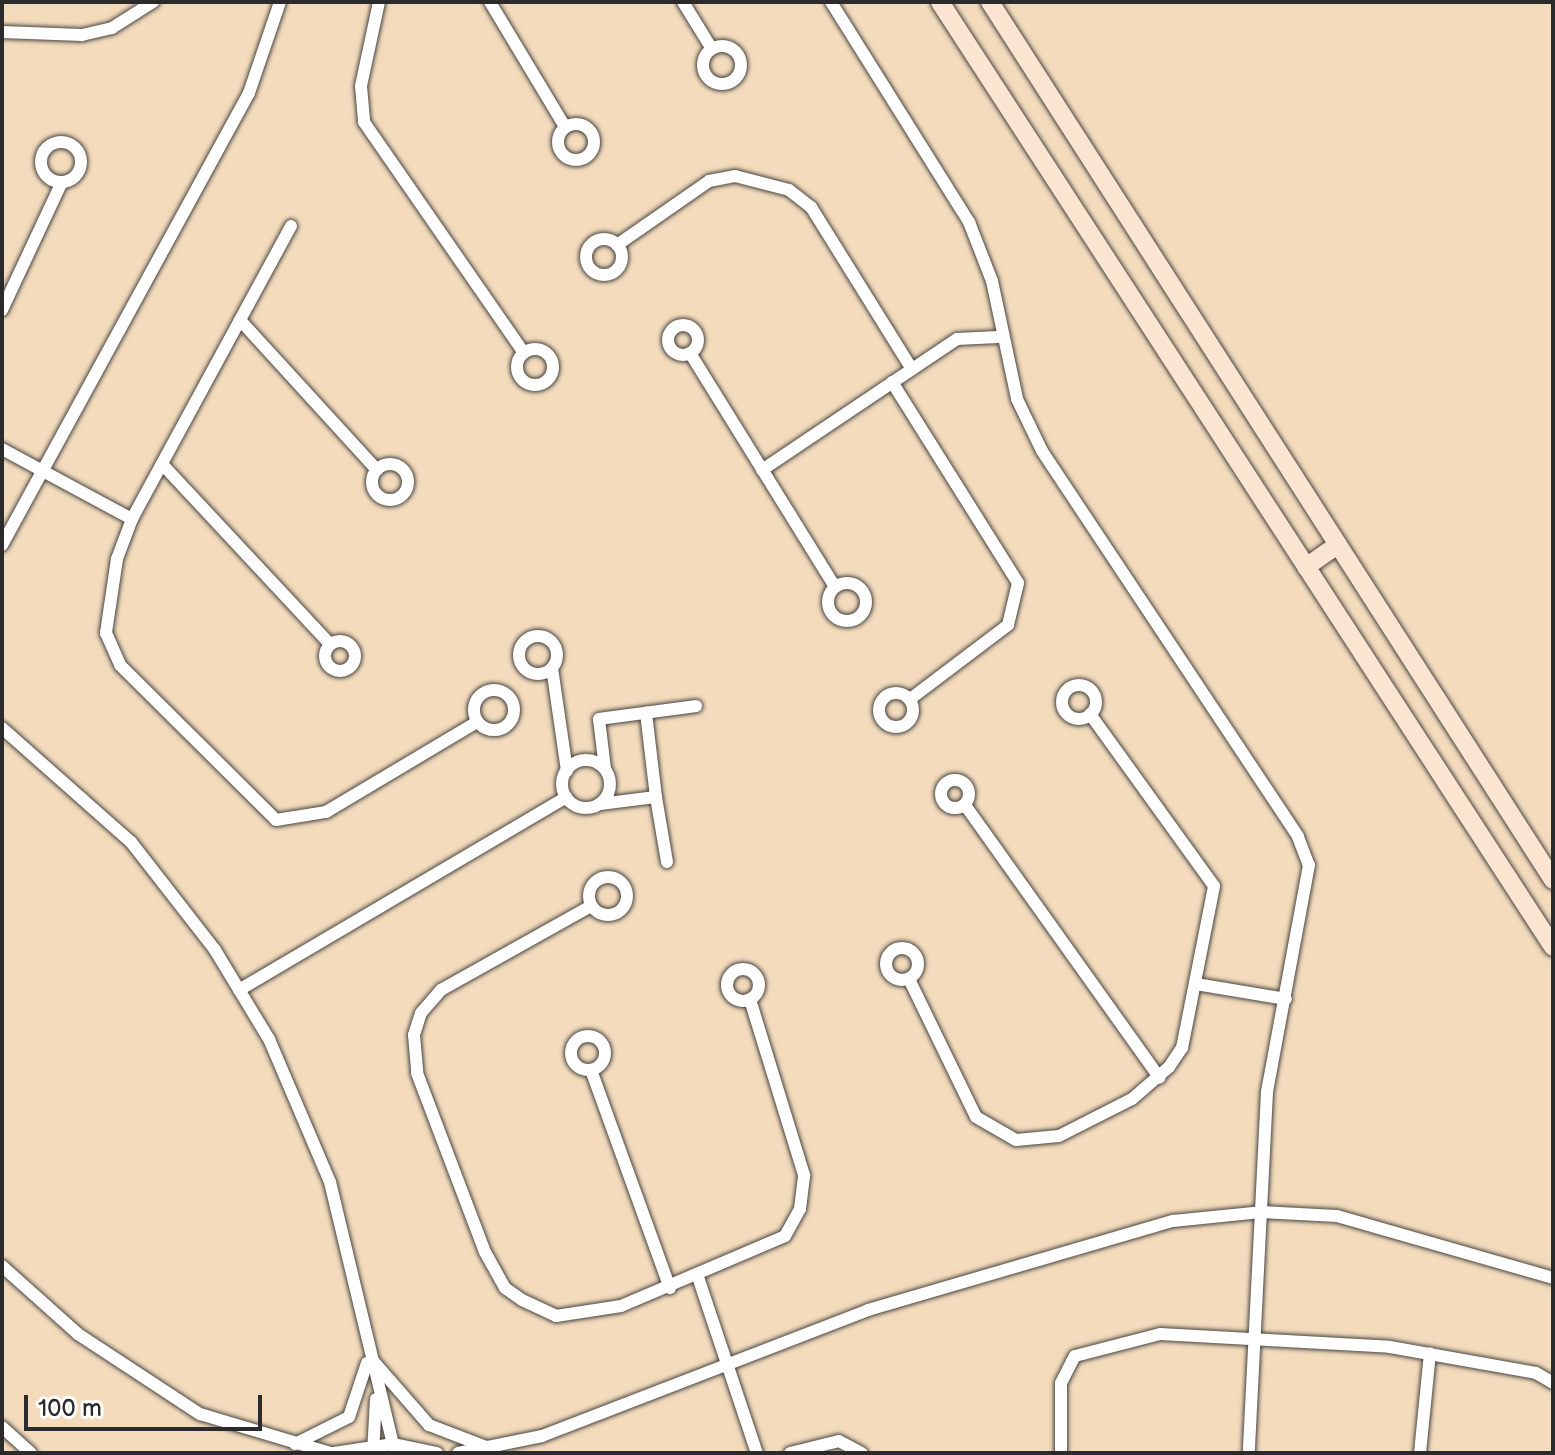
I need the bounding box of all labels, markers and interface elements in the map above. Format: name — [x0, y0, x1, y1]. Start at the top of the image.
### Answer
scale bar — [28, 1379, 266, 1429]
text: 100 m — [38, 1394, 102, 1423]

